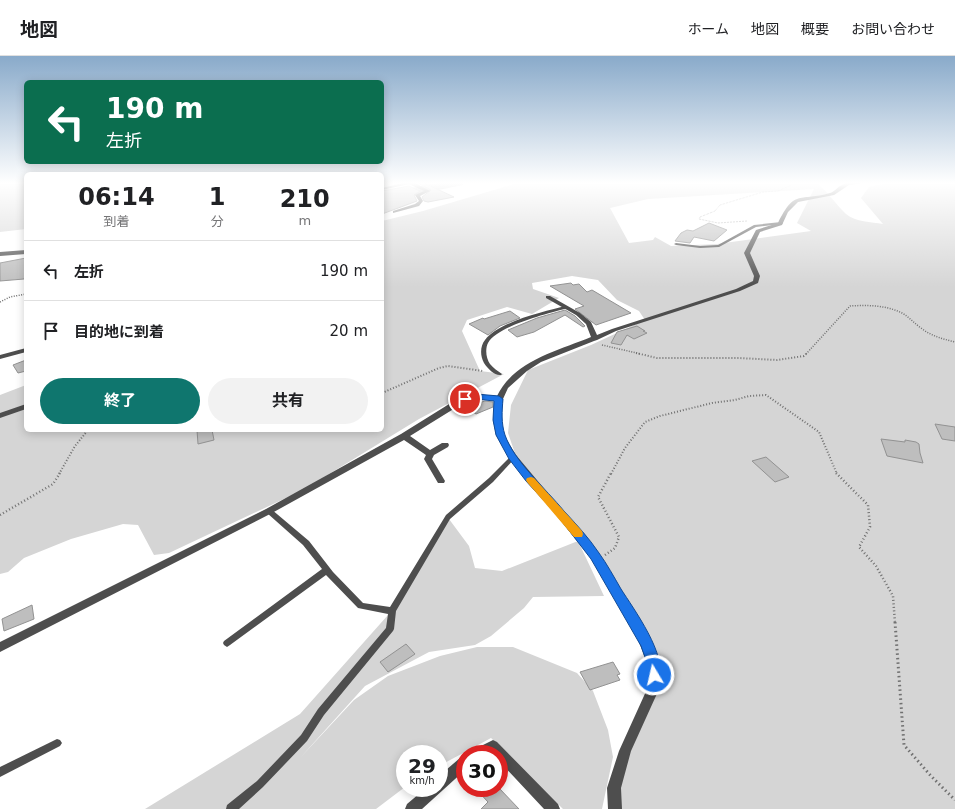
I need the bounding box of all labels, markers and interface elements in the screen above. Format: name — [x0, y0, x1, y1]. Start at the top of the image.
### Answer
text: 地図 — [20, 18, 58, 40]
text: ホーム — [687, 21, 729, 37]
text: 地図 — [751, 21, 779, 37]
text: 概要 — [801, 21, 829, 37]
text: お問い合わせ — [851, 21, 935, 37]
text: 190 m — [106, 92, 203, 125]
icon: left — [40, 96, 92, 148]
text: 左折 — [106, 130, 142, 151]
text: 06:14 — [78, 183, 155, 211]
text: 1 — [209, 183, 225, 211]
text: 210 — [280, 185, 330, 213]
text: m — [298, 213, 311, 228]
text: 到着 — [103, 214, 129, 229]
text: 分 — [211, 214, 224, 229]
icon: left — [40, 260, 62, 282]
text: 190 m — [320, 262, 368, 280]
text: 左折 — [74, 263, 104, 281]
icon: arrive — [40, 320, 62, 342]
text: 20 m — [330, 322, 368, 340]
text: 目的地に到着 — [74, 323, 164, 341]
button: 終了 — [40, 378, 200, 424]
button: 共有 — [208, 378, 368, 424]
pin — [448, 382, 482, 416]
icon: arrive — [454, 388, 476, 410]
position arrow — [633, 654, 675, 696]
speed limit sign: 30 — [456, 745, 508, 797]
text: 29 — [408, 754, 436, 778]
text: km/h — [409, 775, 435, 786]

